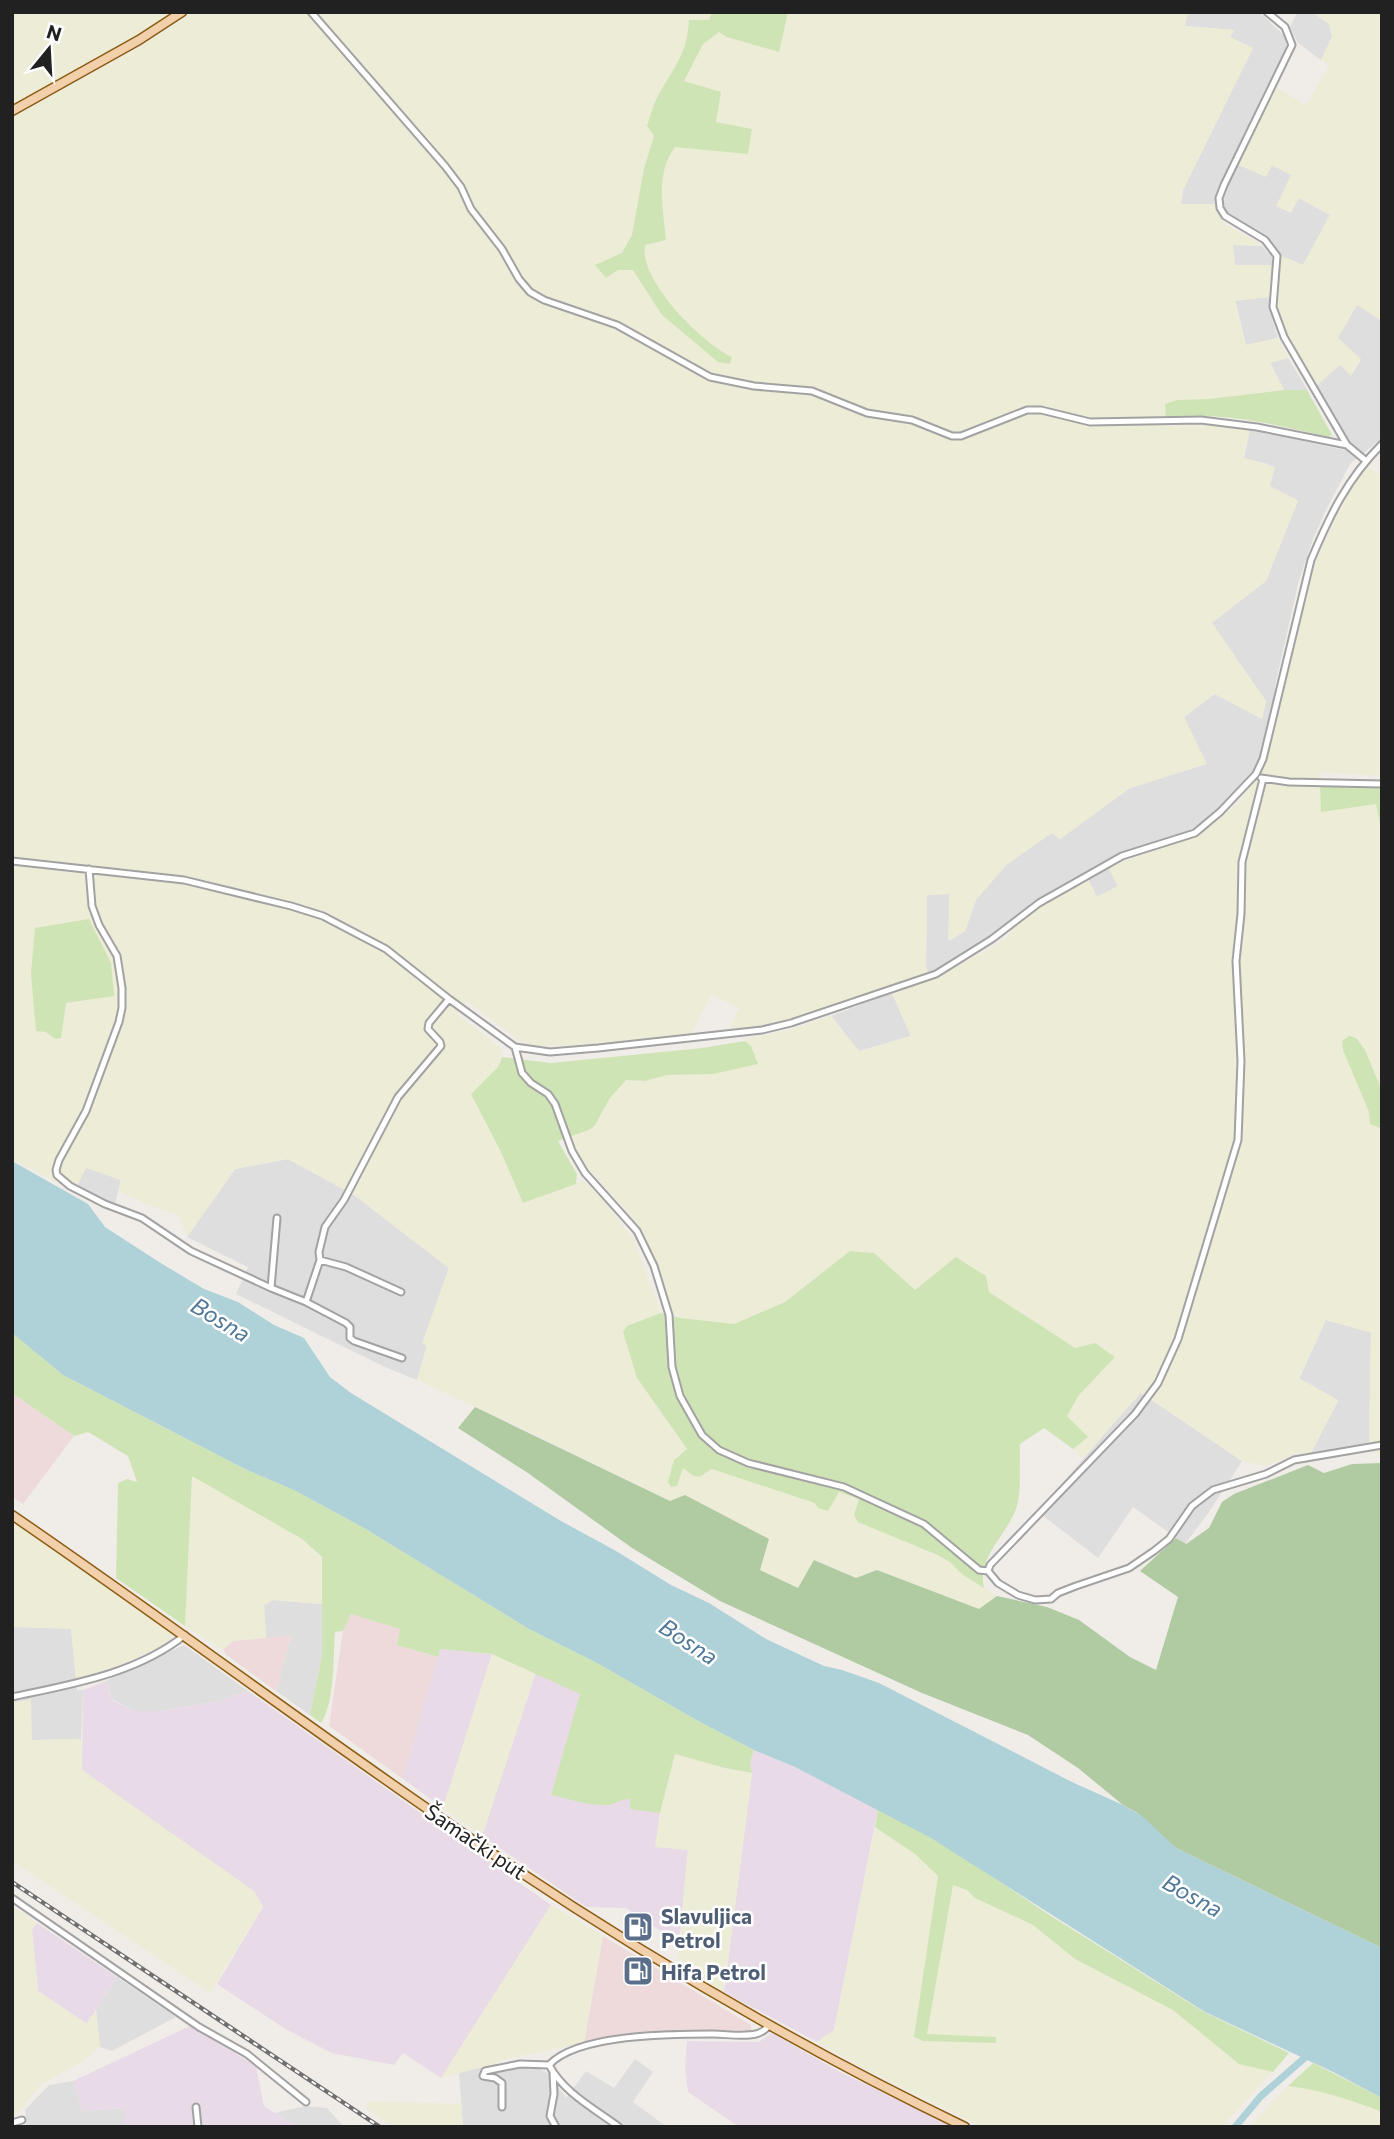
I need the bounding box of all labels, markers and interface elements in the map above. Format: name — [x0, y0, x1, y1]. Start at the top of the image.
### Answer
north arrow — [14, 14, 84, 84]
text: N — [44, 19, 65, 45]
water label: Bosna — [186, 1291, 256, 1347]
water label: Bosna — [655, 1612, 723, 1670]
street label: Šamački put — [421, 1798, 531, 1884]
water label: Bosna — [1158, 1867, 1228, 1923]
place label: Slavuljica Petrol — [661, 1903, 752, 1952]
fuel station icon: Slavuljica Petrol — [621, 1910, 655, 1944]
fuel station icon: Hifa Petrol — [621, 1954, 655, 1988]
place label: Hifa Petrol — [661, 1959, 766, 1984]

